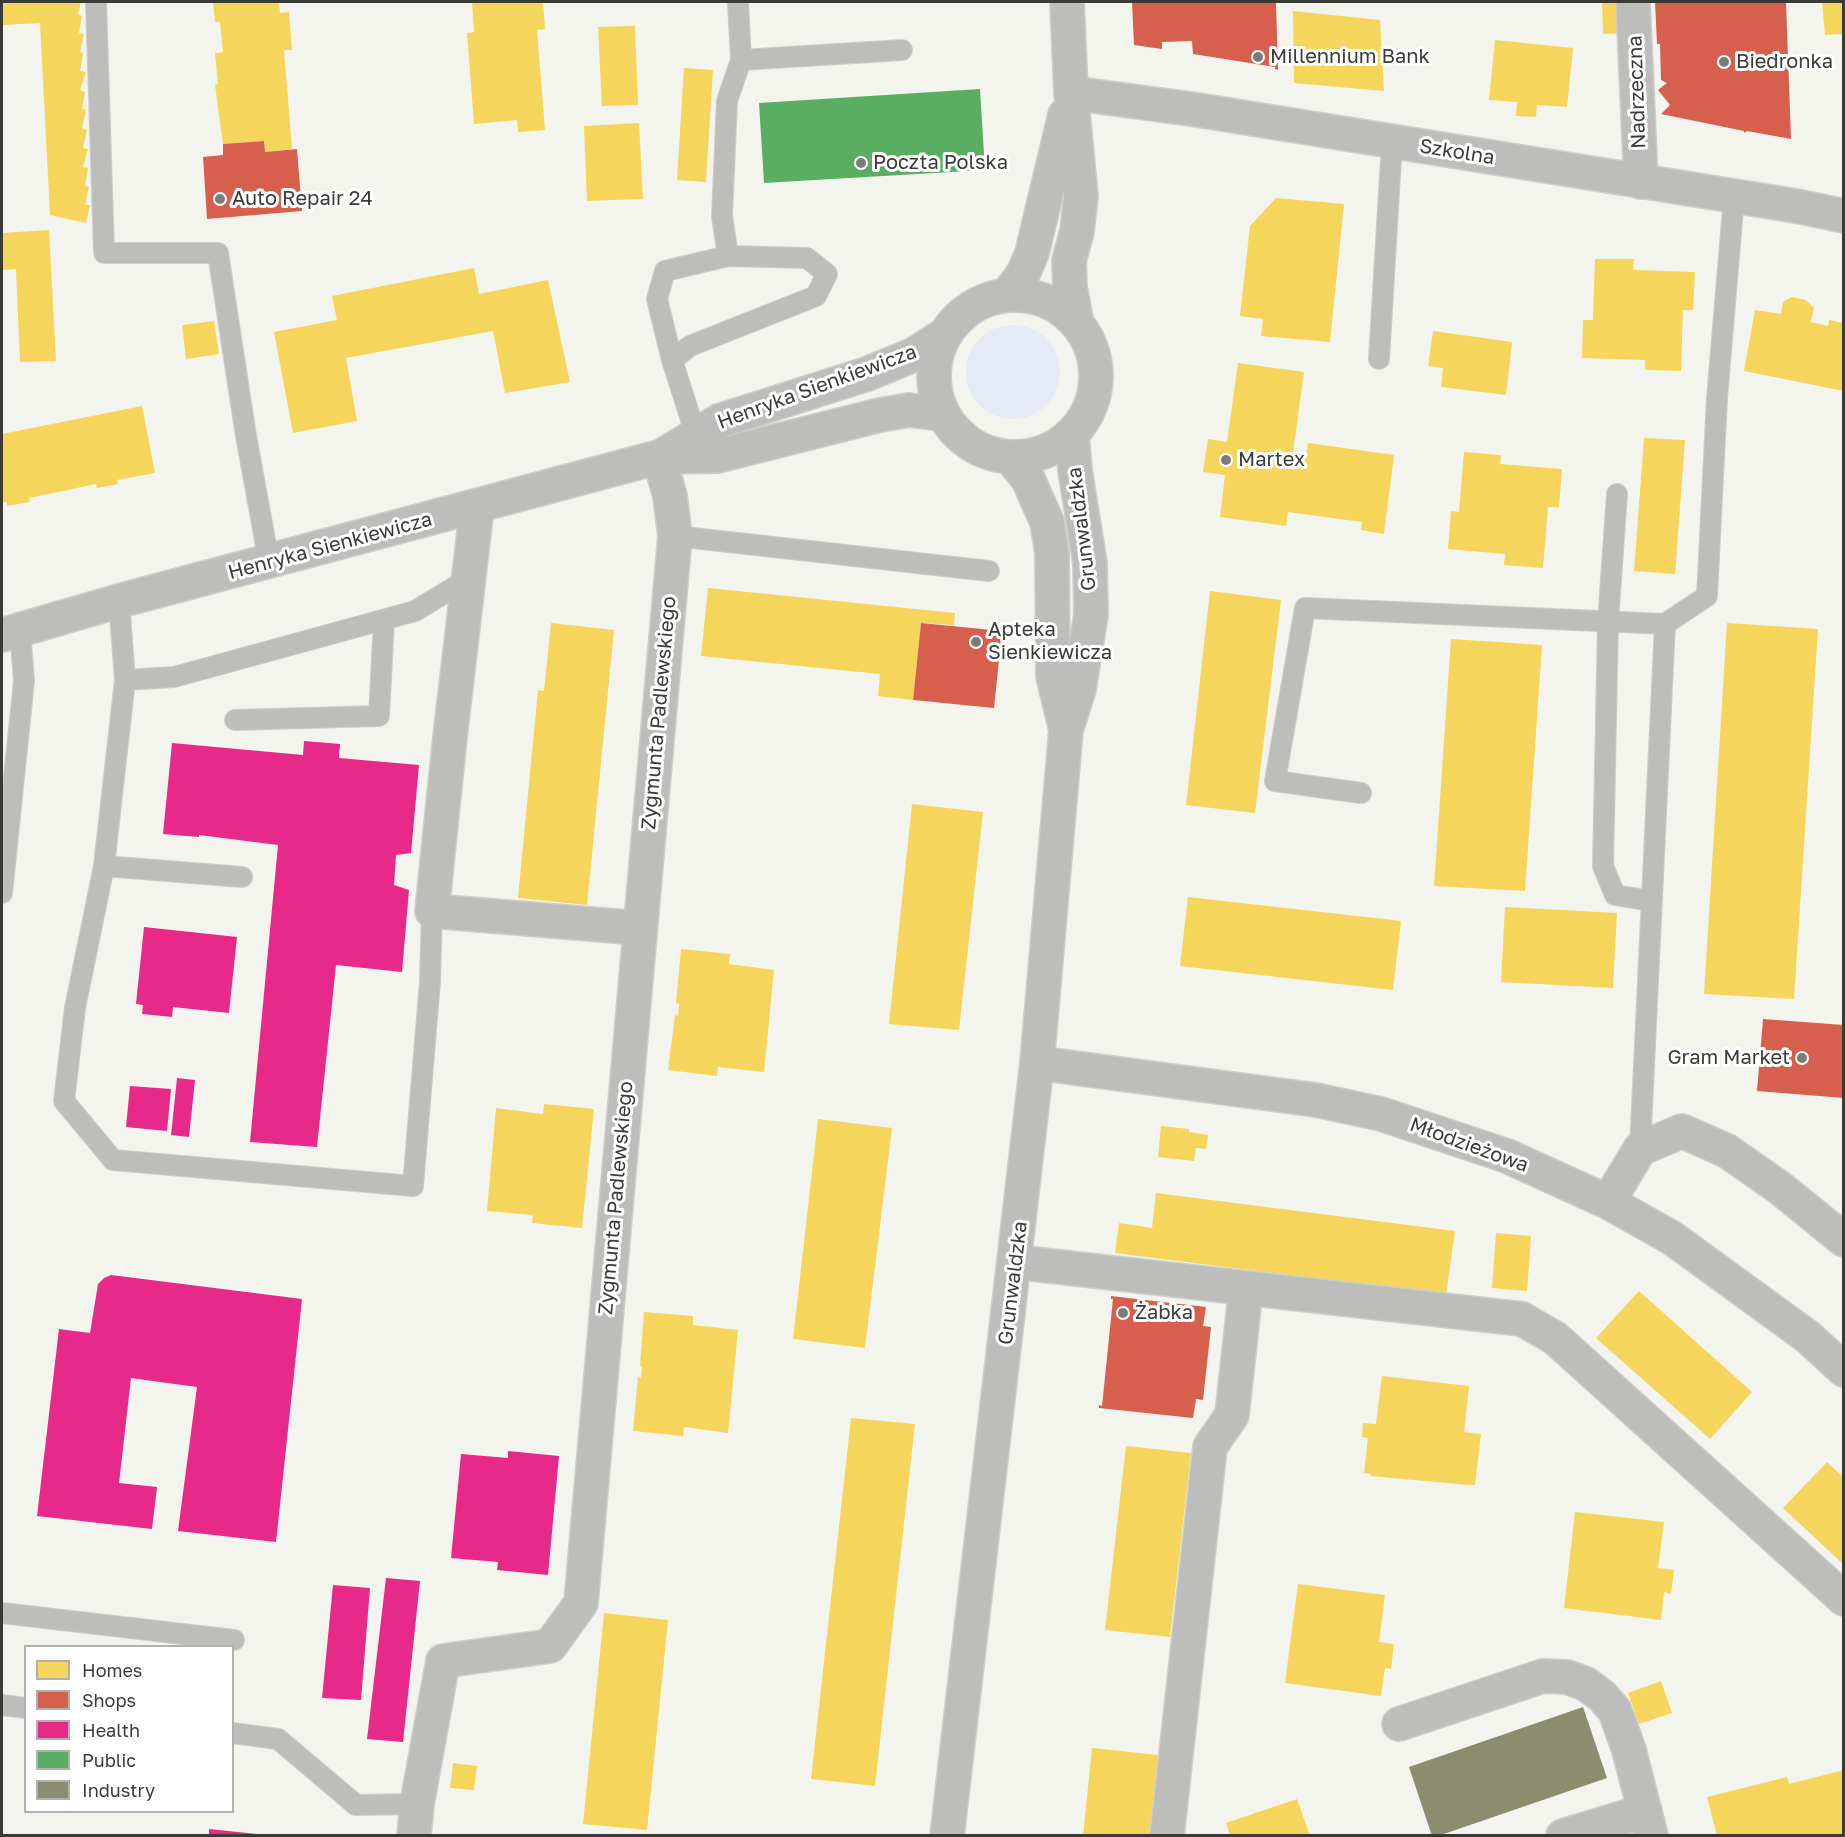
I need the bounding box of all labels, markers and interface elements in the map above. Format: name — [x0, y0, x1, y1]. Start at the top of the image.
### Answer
street label: Nadrzeczna — [1623, 35, 1651, 149]
place label: Millennium Bank — [1270, 45, 1430, 69]
marker: Millennium Bank — [1251, 50, 1265, 64]
place label: Biedronka — [1736, 50, 1833, 74]
marker: Biedronka — [1717, 55, 1731, 69]
street label: Szkolna — [1418, 134, 1496, 170]
place label: Poczta Polska — [873, 151, 1008, 175]
marker: Poczta Polska — [854, 156, 868, 170]
place label: Auto Repair 24 — [232, 187, 373, 211]
marker: Auto Repair 24 — [213, 192, 227, 206]
street label: Henryka Sienkiewicza — [714, 340, 920, 434]
place label: Martex — [1238, 448, 1305, 472]
marker: Martex — [1219, 453, 1233, 467]
street label: Grunwaldzka — [1063, 466, 1101, 592]
street label: Henryka Sienkiewicza — [225, 507, 435, 585]
street label: Zygmunta Padlewskiego — [637, 595, 681, 831]
place label: Apteka Sienkiewicza — [988, 618, 1112, 665]
marker: Apteka Sienkiewicza — [969, 635, 983, 649]
place label: Gram Market — [1668, 1046, 1790, 1070]
marker: Gram Market — [1795, 1051, 1809, 1065]
street label: Zygmunta Padlewskiego — [594, 1080, 638, 1316]
street label: Młodzieżowa — [1406, 1112, 1532, 1178]
street label: Grunwaldzka — [994, 1220, 1032, 1346]
place label: Żabka — [1135, 1301, 1193, 1325]
marker: Żabka — [1116, 1306, 1130, 1320]
legend — [24, 1645, 234, 1813]
text: Homes — [82, 1659, 142, 1681]
text: Shops — [82, 1689, 136, 1711]
text: Health — [82, 1719, 140, 1741]
text: Public — [82, 1749, 136, 1771]
text: Industry — [82, 1779, 155, 1801]

